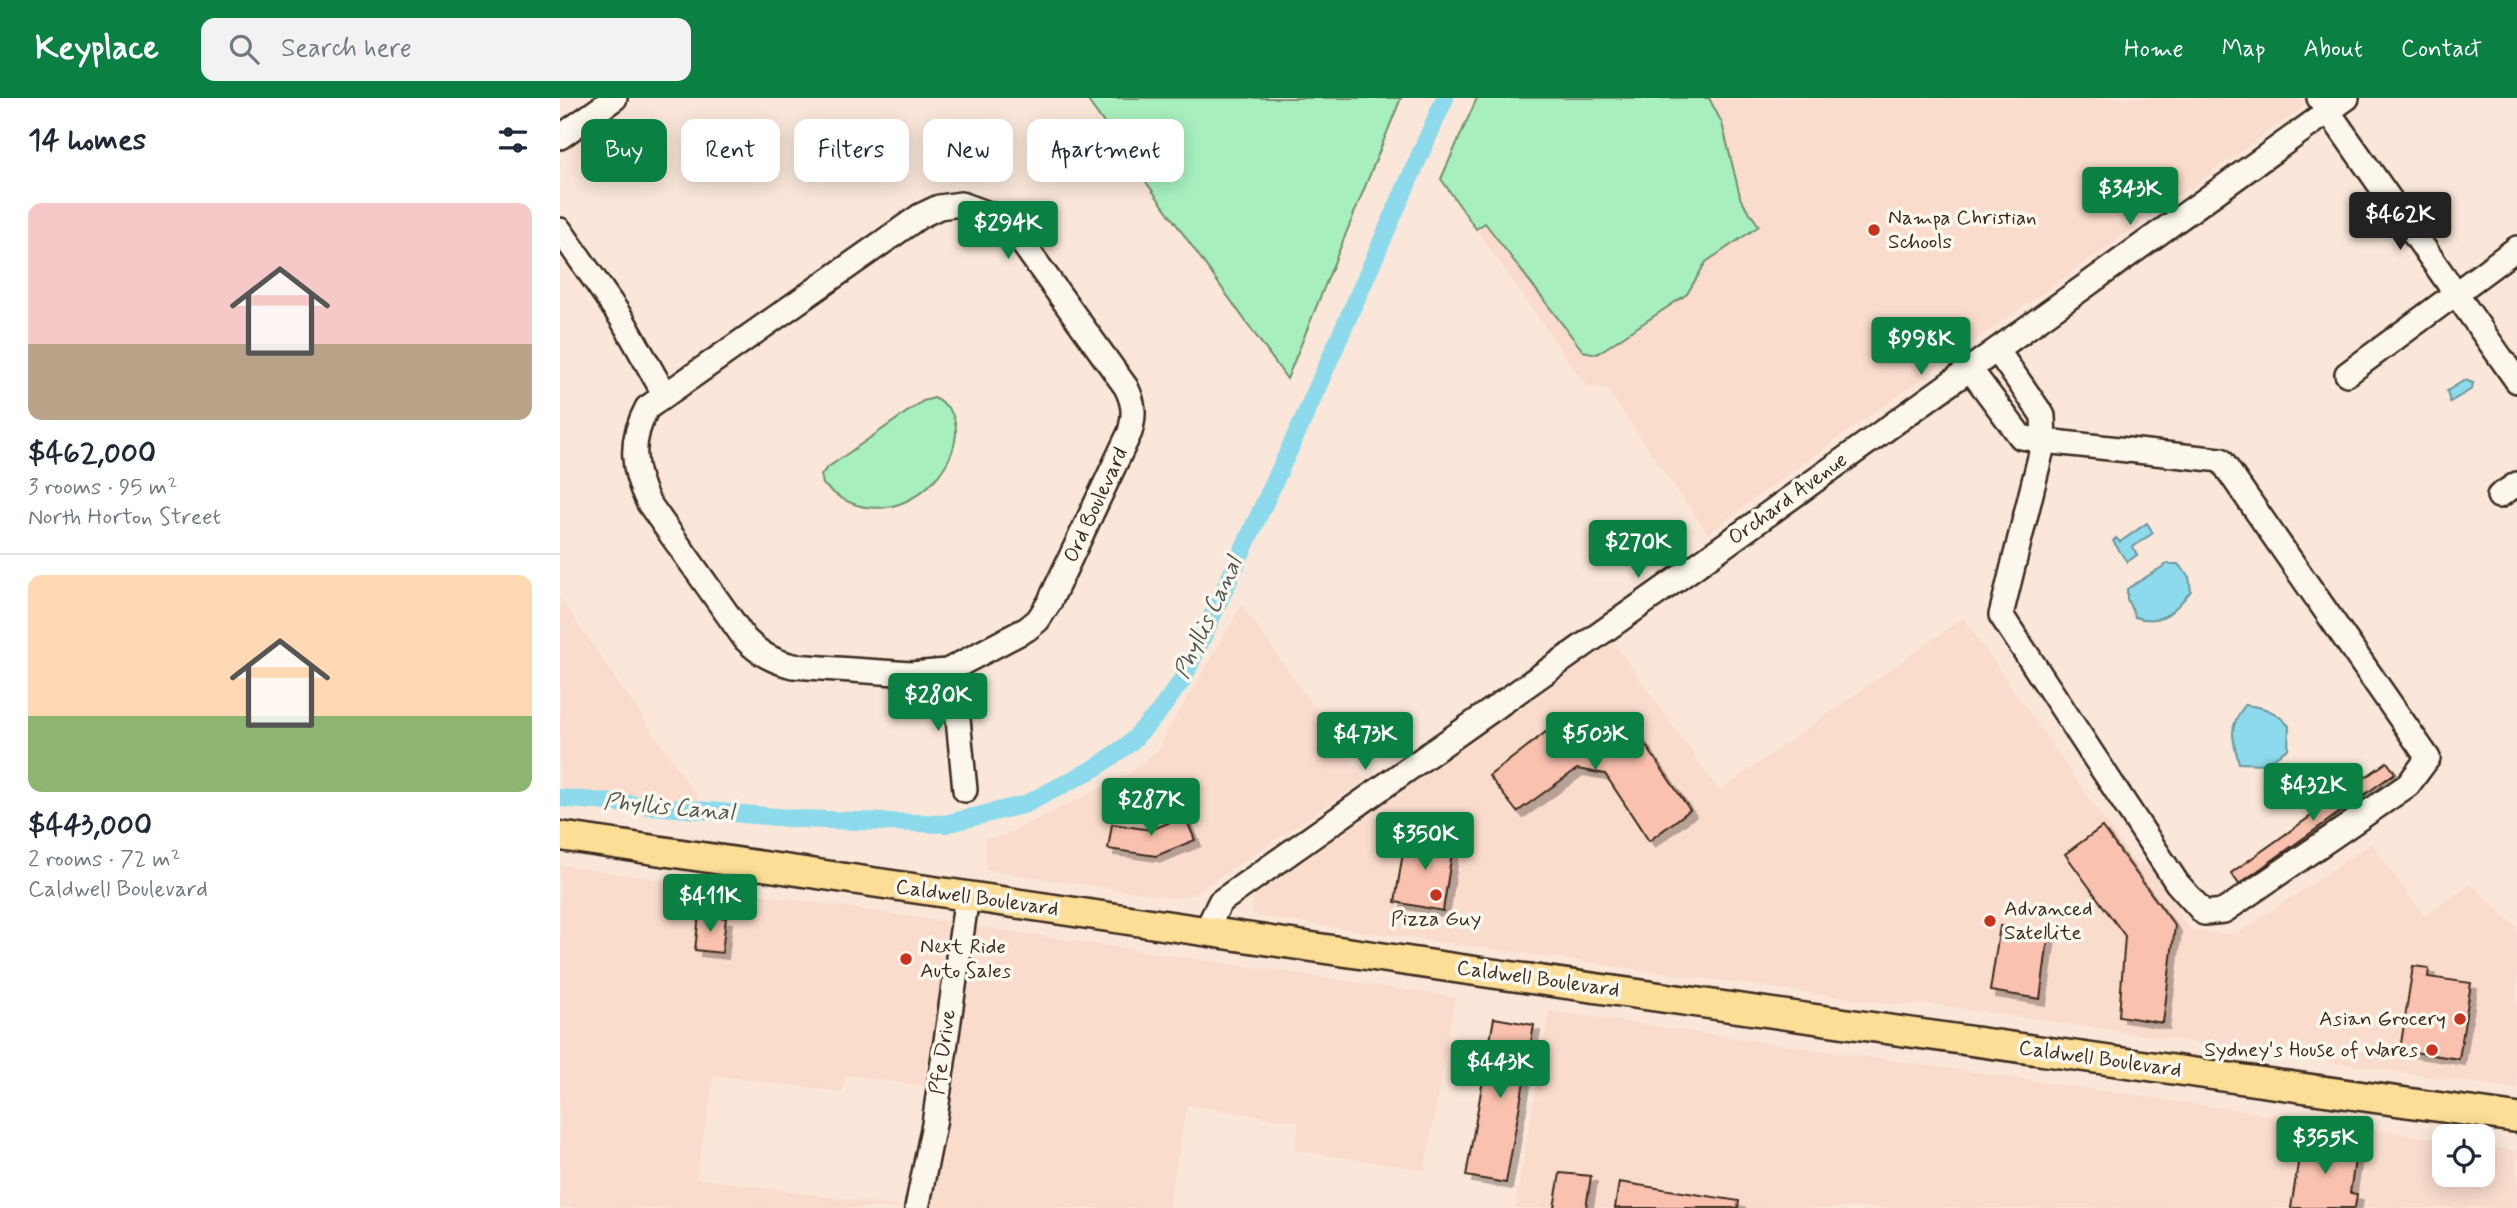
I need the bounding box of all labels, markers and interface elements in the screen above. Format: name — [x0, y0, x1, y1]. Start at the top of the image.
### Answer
search box — [201, 18, 691, 81]
text: Keyplace — [35, 27, 159, 71]
icon: search — [225, 30, 263, 68]
text: Search here — [281, 32, 412, 66]
text: Home — [2124, 34, 2184, 65]
text: Map — [2222, 34, 2266, 65]
text: About — [2304, 34, 2363, 65]
text: Contact — [2401, 34, 2482, 65]
chip: Buy — [581, 119, 667, 182]
chip: Rent — [681, 119, 780, 182]
chip: Filters — [794, 119, 909, 182]
chip: New — [923, 119, 1013, 182]
chip: Apartment — [1027, 119, 1184, 182]
text: 14 homes — [28, 121, 146, 160]
icon: filters — [494, 121, 532, 159]
pin: $343K — [2081, 167, 2179, 227]
text: $343K — [2098, 175, 2162, 205]
pin: $462K — [2351, 192, 2449, 252]
text: $462K — [2365, 200, 2435, 230]
pin: $294K — [959, 202, 1057, 261]
place label: Nampa Christian Schools — [1888, 204, 2037, 256]
text: $294K — [974, 209, 1042, 239]
marker: Nampa Christian Schools — [1866, 222, 1882, 238]
icon: home — [217, 248, 343, 374]
pin: $998K — [1872, 317, 1970, 377]
text: $998K — [1887, 325, 1955, 355]
text: $462,000 — [28, 434, 156, 473]
street label: Ord Boulevard — [1057, 443, 1135, 567]
street label: Orchard Avenue — [1723, 446, 1853, 552]
text: 3 rooms · 95 m² — [28, 473, 177, 503]
text: North Horton Street — [28, 503, 221, 533]
pin: $270K — [1589, 520, 1687, 580]
text: $270K — [1605, 528, 1671, 558]
water label: Phyllis Canal — [1168, 551, 1251, 684]
icon: home — [217, 620, 343, 746]
pin: $280K — [889, 674, 987, 733]
text: $280K — [904, 681, 972, 711]
pin: $473K — [1316, 712, 1414, 772]
pin: $503K — [1546, 712, 1644, 772]
text: $473K — [1333, 720, 1397, 750]
text: $503K — [1562, 720, 1628, 750]
pin: $432K — [2264, 764, 2362, 823]
text: $432K — [2280, 771, 2346, 801]
pin: $287K — [1102, 778, 1200, 838]
text: $287K — [1118, 786, 1184, 816]
water label: Phyllis Canal — [602, 787, 737, 829]
text: $443,000 — [28, 806, 152, 845]
pin: $350K — [1376, 812, 1474, 872]
text: $350K — [1392, 820, 1458, 850]
text: 2 rooms · 72 m² — [28, 845, 181, 875]
street label: Caldwell Boulevard — [894, 873, 1060, 923]
pin: $411K — [661, 874, 759, 934]
text: Caldwell Boulevard — [28, 875, 208, 905]
text: $411K — [679, 882, 741, 912]
marker: Pizza Guy — [1428, 887, 1444, 903]
place label: Advanced Satellite — [2004, 895, 2093, 947]
place label: Pizza Guy — [1391, 905, 1481, 933]
marker: Advanced Satellite — [1982, 913, 1998, 929]
place label: Next Ride Auto Sales — [920, 933, 1011, 985]
marker: Next Ride Auto Sales — [898, 951, 914, 967]
street label: Caldwell Boulevard — [1455, 954, 1621, 1004]
place label: Asian Grocery — [2319, 1005, 2446, 1033]
street label: Pfe Drive — [923, 1007, 963, 1096]
marker: Asian Grocery — [2452, 1011, 2468, 1027]
street label: Caldwell Boulevard — [2017, 1034, 2183, 1084]
place label: Sydney's House of Wares — [2204, 1036, 2418, 1064]
pin: $443K — [1451, 1040, 1549, 1100]
marker: Sydney's House of Wares — [2424, 1042, 2440, 1058]
text: $443K — [1467, 1048, 1533, 1078]
pin: $355K — [2276, 1116, 2374, 1176]
text: $355K — [2292, 1124, 2358, 1154]
map controls — [2432, 1124, 2495, 1187]
button: locate — [2432, 1124, 2495, 1187]

